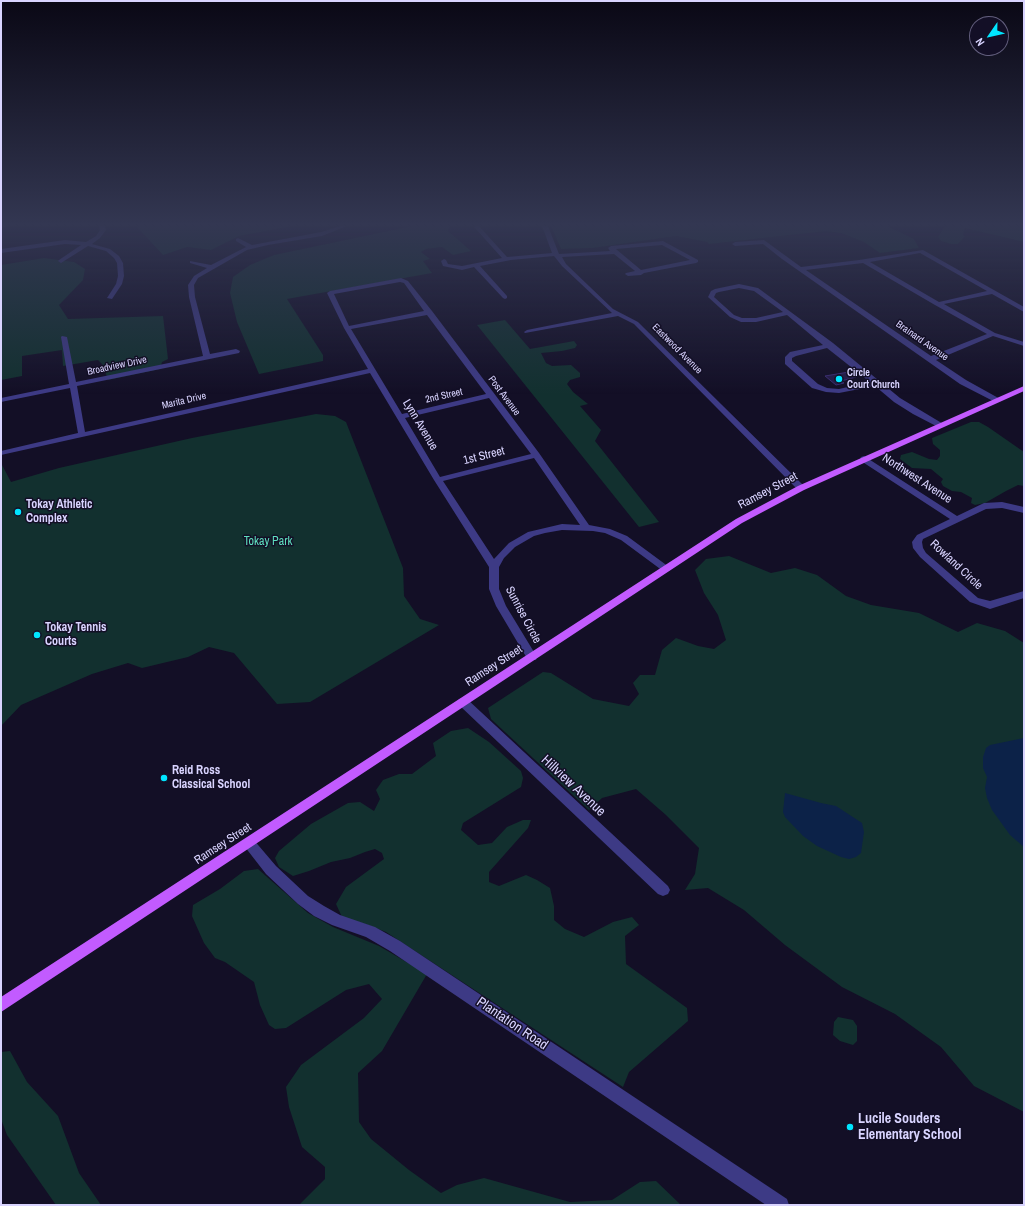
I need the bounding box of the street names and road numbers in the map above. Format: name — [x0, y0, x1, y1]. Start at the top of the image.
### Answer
street label: Brainard Avenue — [893, 318, 951, 364]
street label: Eastwood Avenue — [649, 321, 705, 377]
street label: Broadview Drive — [86, 354, 148, 378]
street label: Post Avenue — [485, 374, 523, 418]
street label: 2nd Street — [424, 386, 464, 406]
street label: Marita Drive — [161, 390, 207, 412]
street label: Lynn Avenue — [399, 397, 441, 453]
street label: 1st Street — [462, 444, 506, 468]
street label: Northwest Avenue — [879, 451, 955, 507]
street label: Ramsey Street — [736, 469, 800, 513]
street label: Rowland Circle — [927, 537, 985, 593]
street label: Sunrise Circle — [502, 584, 544, 646]
street label: Ramsey Street — [463, 642, 525, 690]
street label: Hillview Avenue — [537, 752, 609, 820]
street label: Ramsey Street — [192, 820, 254, 868]
street label: Plantation Road — [473, 994, 551, 1054]

